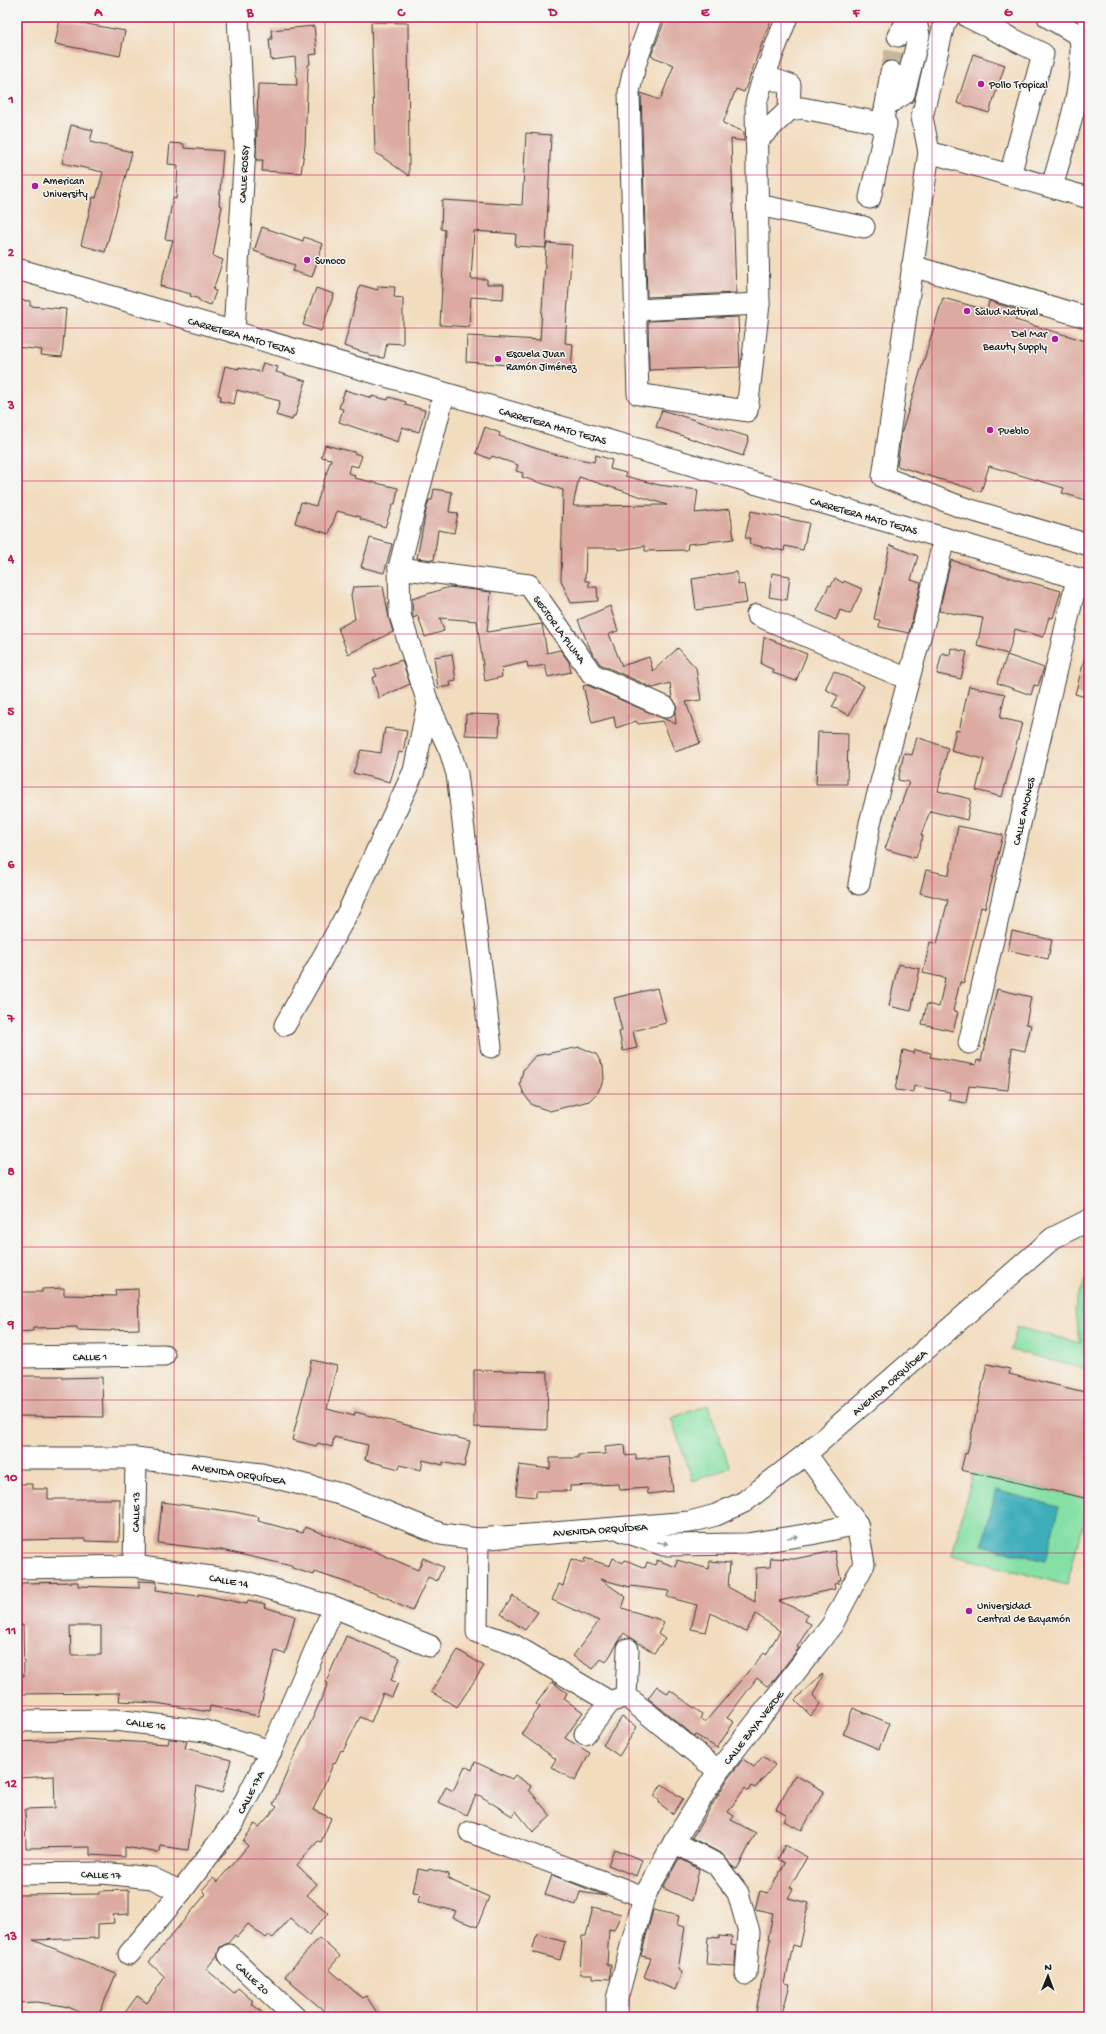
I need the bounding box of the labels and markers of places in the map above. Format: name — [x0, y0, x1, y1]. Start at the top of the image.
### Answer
marker: Pollo Tropical — [976, 79, 986, 89]
place label: Pollo Tropical — [988, 80, 1048, 92]
place label: American University — [43, 176, 88, 201]
marker: American University — [30, 181, 40, 191]
marker: Sunoco — [302, 255, 312, 265]
place label: Sunoco — [315, 256, 346, 268]
marker: Salud Natural — [962, 306, 972, 316]
place label: Salud Natural — [975, 307, 1039, 319]
place label: Del Mar Beauty Supply — [982, 329, 1048, 354]
marker: Del Mar Beauty Supply — [1050, 334, 1060, 344]
place label: Escuela Juan Ramón Jiménez — [506, 349, 578, 374]
marker: Escuela Juan Ramón Jiménez — [493, 354, 503, 364]
marker: Pueblo — [985, 425, 995, 435]
place label: Pueblo — [997, 426, 1029, 438]
place label: Universidad Central de Bayamón — [977, 1601, 1071, 1626]
marker: Universidad Central de Bayamón — [964, 1606, 974, 1616]

